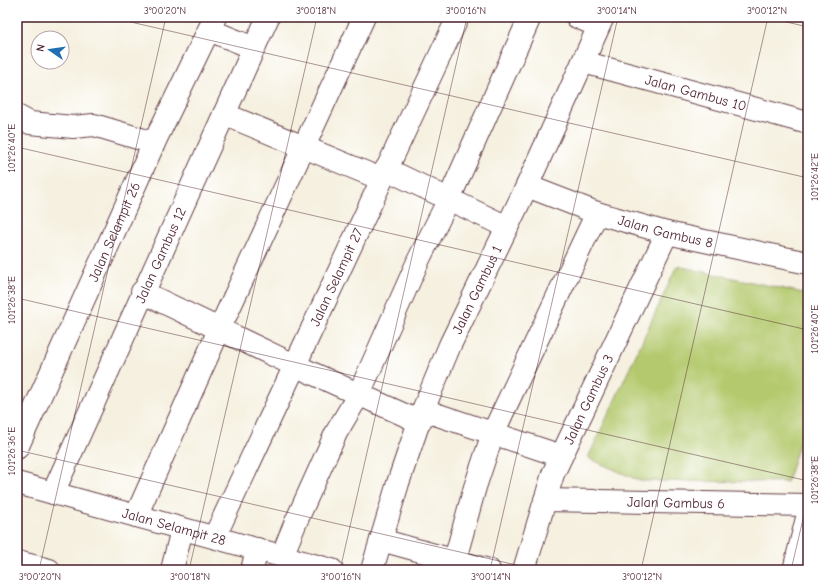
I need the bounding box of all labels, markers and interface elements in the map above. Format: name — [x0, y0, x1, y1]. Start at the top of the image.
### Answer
text: 3°00'20"N — [144, 5, 186, 17]
text: 3°00'18"N — [296, 5, 336, 17]
text: 3°00'16"N — [446, 5, 486, 17]
text: 3°00'14"N — [597, 5, 637, 17]
text: 3°00'12"N — [747, 5, 787, 17]
north arrow — [30, 30, 70, 70]
text: N — [34, 43, 48, 53]
street label: Jalan Gambus 10 — [643, 71, 749, 114]
text: 101°26'40"E — [6, 124, 18, 172]
text: 101°26'42"E — [809, 153, 821, 201]
street label: Jalan Selampit 26 — [84, 179, 144, 284]
street label: Jalan Gambus 12 — [131, 205, 189, 306]
street label: Jalan Gambus 8 — [616, 211, 715, 251]
street label: Jalan Selampit 27 — [306, 225, 367, 329]
street label: Jalan Gambus 1 — [448, 243, 505, 336]
text: 101°26'38"E — [6, 276, 18, 324]
text: 101°26'40"E — [809, 305, 821, 353]
street label: Jalan Gambus 3 — [560, 352, 617, 447]
text: 101°26'36"E — [6, 427, 18, 475]
text: 101°26'38"E — [809, 456, 821, 504]
street label: Jalan Gambus 6 — [627, 493, 725, 512]
street label: Jalan Selampit 28 — [120, 504, 228, 549]
text: 3°00'20"N — [19, 571, 61, 583]
text: 3°00'18"N — [170, 571, 210, 583]
text: 3°00'16"N — [321, 571, 361, 583]
text: 3°00'14"N — [471, 571, 511, 583]
text: 3°00'12"N — [622, 571, 662, 583]

